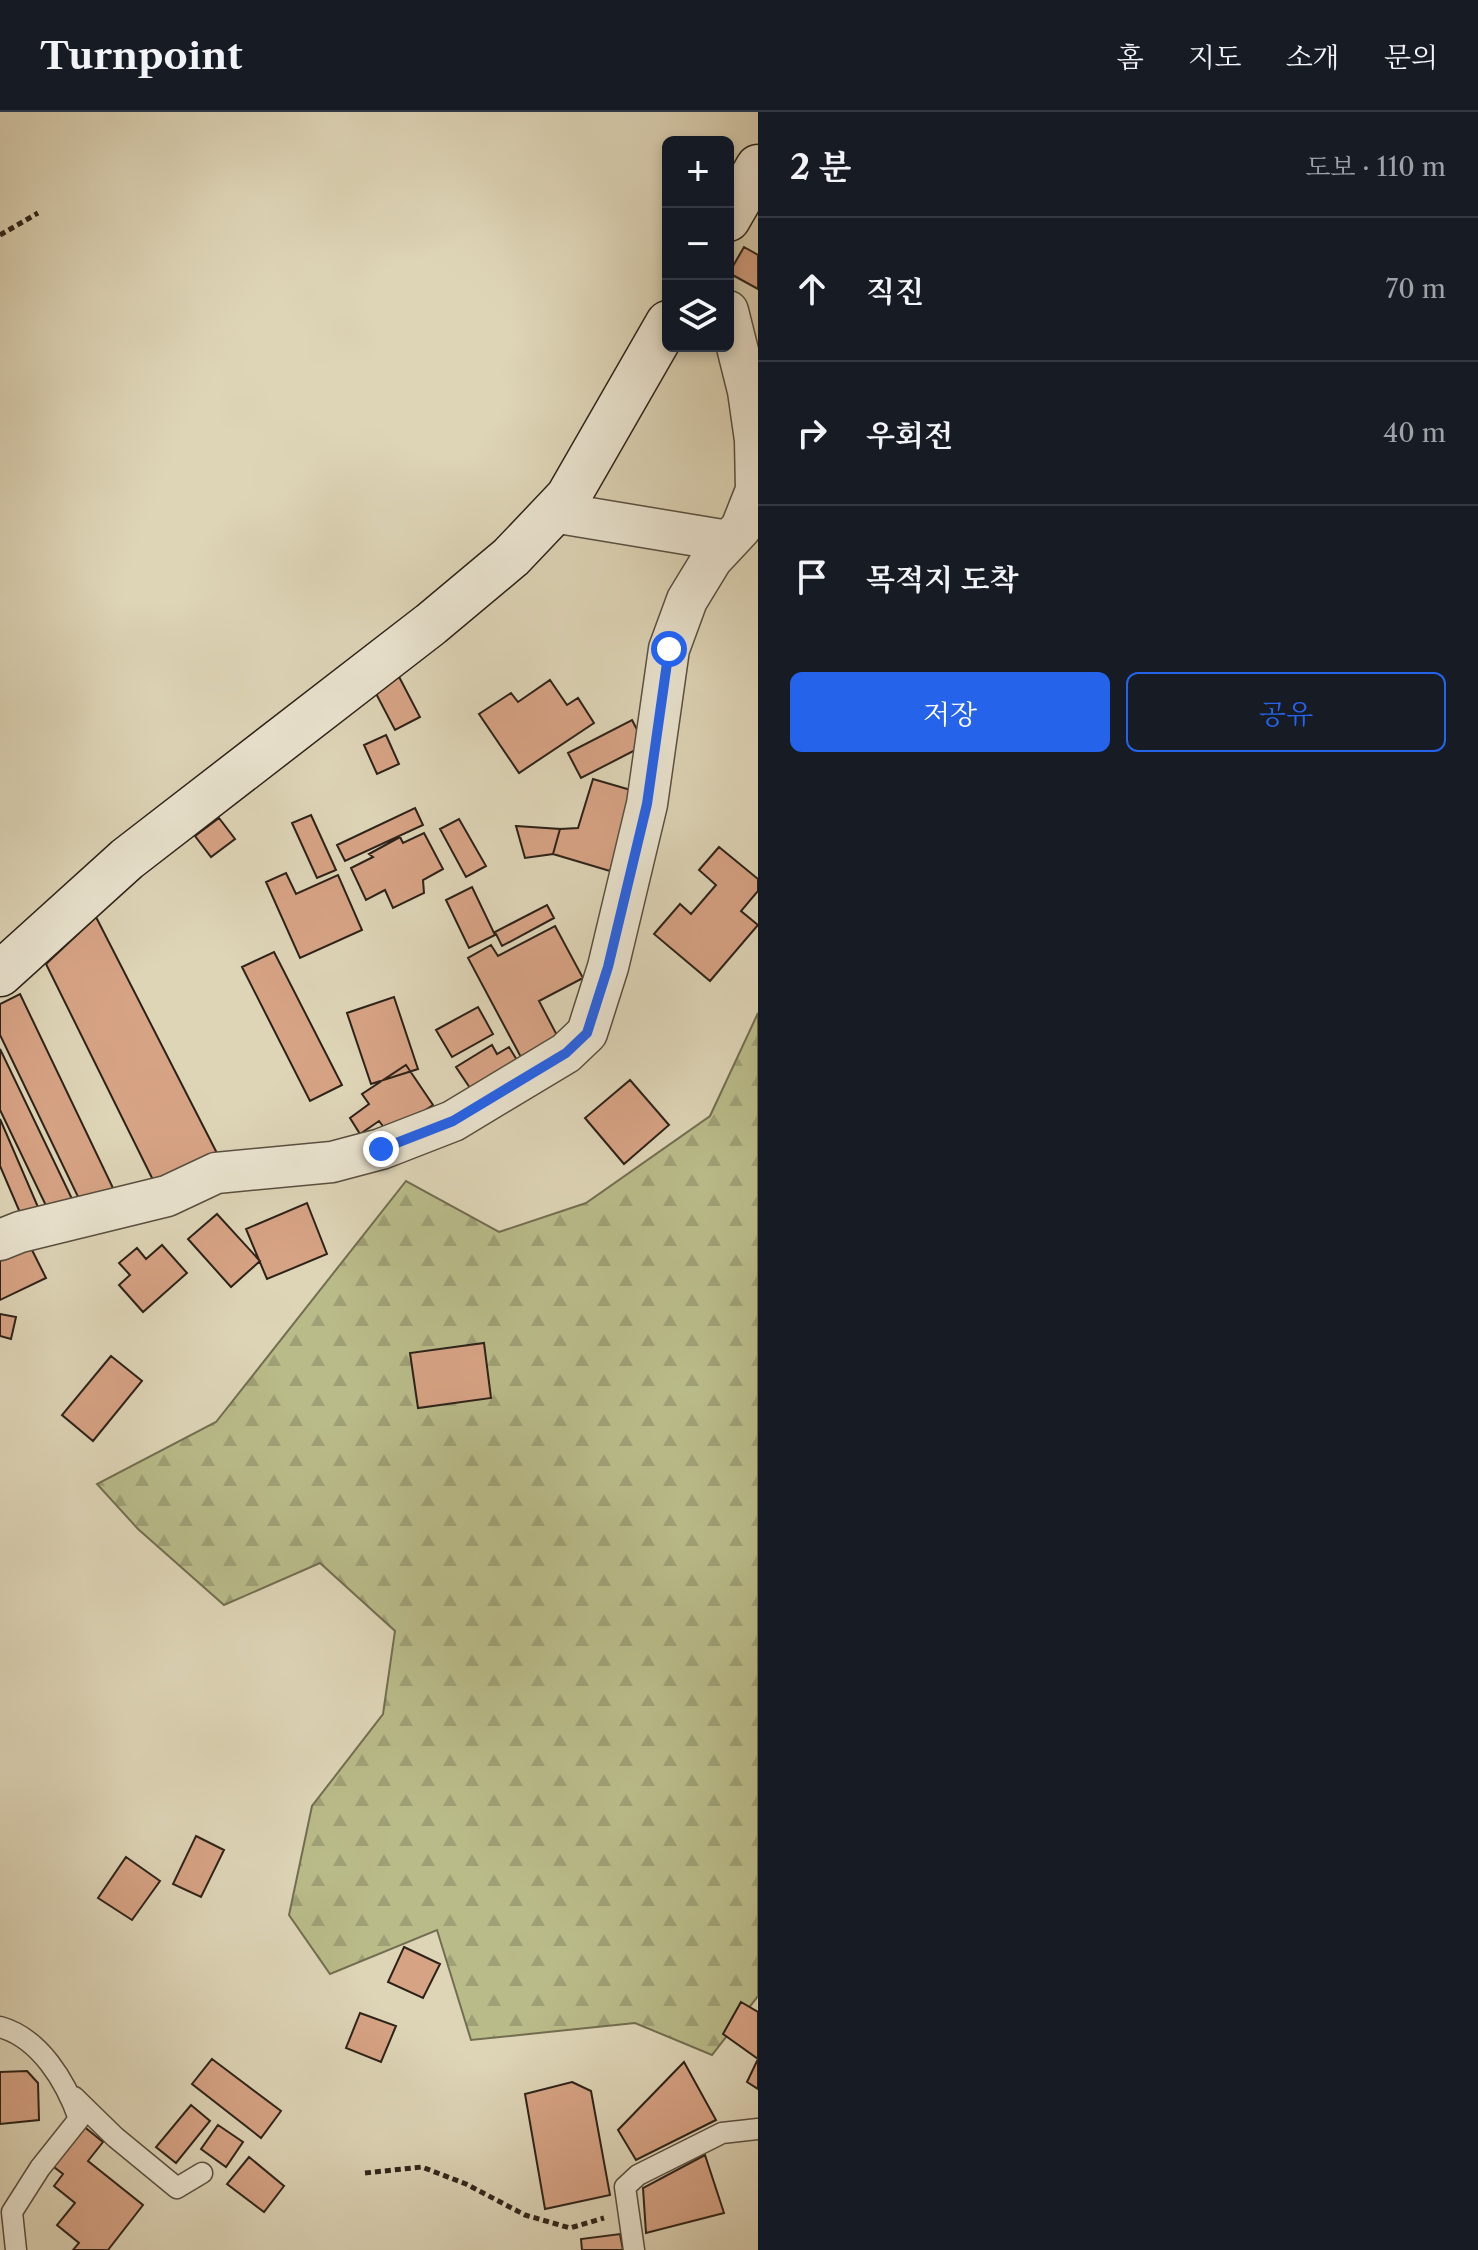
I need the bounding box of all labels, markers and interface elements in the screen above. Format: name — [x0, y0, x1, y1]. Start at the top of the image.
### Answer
text: Turnpoint — [40, 32, 242, 79]
text: 홈 — [1117, 40, 1144, 74]
text: 지도 — [1188, 40, 1242, 74]
text: 소개 — [1286, 40, 1340, 74]
text: 문의 — [1384, 40, 1438, 74]
map controls — [662, 136, 734, 352]
button: + — [662, 136, 734, 208]
text: 2 분 — [790, 146, 851, 188]
text: 도보 · 110 m — [1305, 151, 1446, 183]
button: − — [662, 208, 734, 280]
icon: ahead — [790, 267, 834, 311]
text: 직진 — [866, 273, 924, 310]
text: 70 m — [1386, 273, 1446, 305]
button: layers — [662, 280, 734, 352]
icon: right — [790, 411, 834, 455]
text: 우회전 — [866, 417, 953, 454]
text: 40 m — [1383, 417, 1446, 449]
icon: arrive — [790, 555, 834, 599]
text: 목적지 도착 — [866, 561, 1018, 598]
route start — [651, 631, 687, 667]
button: 저장 — [790, 672, 1110, 752]
button: 공유 — [1126, 672, 1446, 752]
route end — [363, 1131, 399, 1167]

